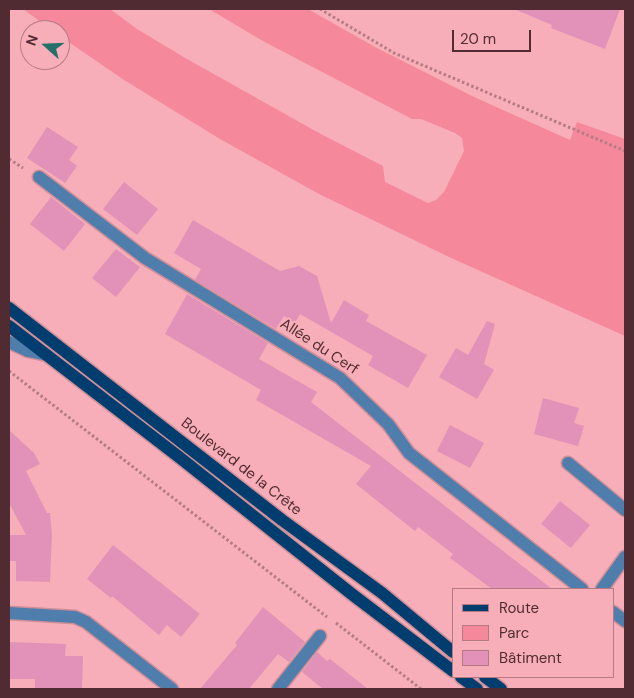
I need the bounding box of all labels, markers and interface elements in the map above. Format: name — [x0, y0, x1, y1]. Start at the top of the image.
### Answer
north arrow — [20, 20, 70, 70]
scale bar — [454, 20, 533, 52]
text: 20 m — [460, 29, 496, 49]
text: N — [22, 32, 42, 48]
street label: Allée du Cerf — [277, 315, 361, 379]
street label: Boulevard de la Crête — [177, 414, 305, 520]
legend — [452, 588, 614, 678]
text: Route — [499, 598, 539, 618]
text: Parc — [499, 623, 529, 643]
text: Bâtiment — [499, 648, 562, 668]

